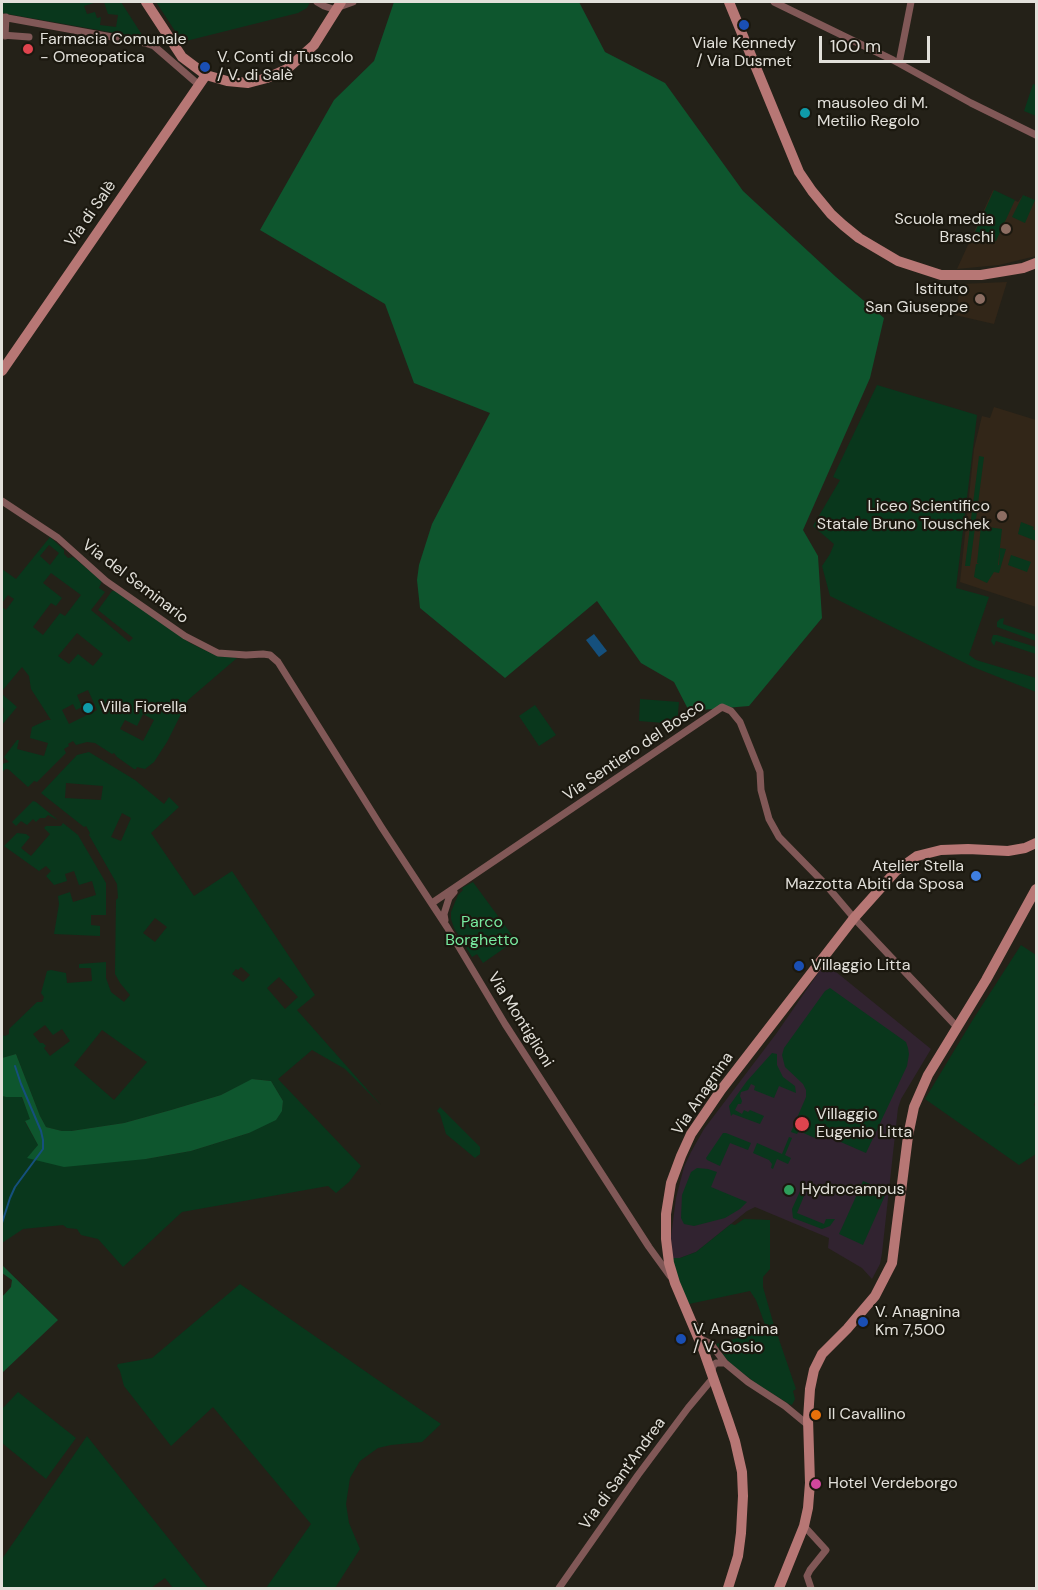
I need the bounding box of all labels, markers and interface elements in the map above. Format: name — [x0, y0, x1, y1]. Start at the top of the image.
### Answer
marker: Viale Kennedy / Via Dusmet — [737, 18, 751, 32]
scale bar — [822, 24, 933, 62]
place label: Farmacia Comunale - Omeopatica — [40, 30, 186, 68]
place label: Viale Kennedy / Via Dusmet — [692, 34, 796, 72]
text: 100 m — [830, 34, 881, 58]
marker: Farmacia Comunale - Omeopatica — [21, 42, 35, 56]
place label: V. Conti di Tuscolo / V. di Salè — [217, 48, 354, 86]
marker: V. Conti di Tuscolo / V. di Salè — [198, 60, 212, 74]
place label: mausoleo di M. Metilio Regolo — [817, 94, 928, 132]
marker: mausoleo di M. Metilio Regolo — [798, 106, 812, 120]
street label: Via di Salè — [61, 177, 121, 251]
place label: Scuola media Braschi — [894, 210, 994, 248]
marker: Scuola media Braschi — [999, 222, 1013, 236]
place label: Istituto San Giuseppe — [865, 280, 968, 318]
marker: Istituto San Giuseppe — [973, 292, 987, 306]
place label: Liceo Scientifico Statale Bruno Touschek — [817, 497, 990, 535]
marker: Liceo Scientifico Statale Bruno Touschek — [995, 509, 1009, 523]
street label: Via del Seminario — [78, 536, 192, 628]
street label: Via Sentiero del Bosco — [560, 697, 708, 805]
place label: Villa Fiorella — [100, 698, 187, 718]
marker: Villa Fiorella — [81, 701, 95, 715]
place label: Atelier Stella Mazzotta Abiti da Sposa — [785, 857, 964, 895]
marker: Atelier Stella Mazzotta Abiti da Sposa — [969, 869, 983, 883]
park label: Parco Borghetto — [445, 913, 519, 951]
place label: Villaggio Litta — [811, 956, 910, 976]
marker: Villaggio Litta — [792, 959, 806, 973]
street label: Via Montiglioni — [483, 969, 557, 1071]
street label: Via Anagnina — [668, 1049, 738, 1139]
place label: Villaggio Eugenio Litta — [816, 1105, 912, 1143]
marker: Villaggio Eugenio Litta — [793, 1115, 811, 1133]
place label: Hydrocampus — [801, 1180, 905, 1200]
marker: Hydrocampus — [782, 1183, 796, 1197]
place label: V. Anagnina Km 7,500 — [875, 1303, 960, 1341]
marker: V. Anagnina Km 7,500 — [856, 1315, 870, 1329]
place label: V. Anagnina / V. Gosio — [693, 1320, 778, 1358]
marker: V. Anagnina / V. Gosio — [674, 1332, 688, 1346]
place label: Il Cavallino — [828, 1405, 906, 1425]
marker: Il Cavallino — [809, 1408, 823, 1422]
street label: Via di Sant'Andrea — [576, 1414, 670, 1534]
place label: Hotel Verdeborgo — [828, 1474, 958, 1494]
marker: Hotel Verdeborgo — [809, 1477, 823, 1491]

